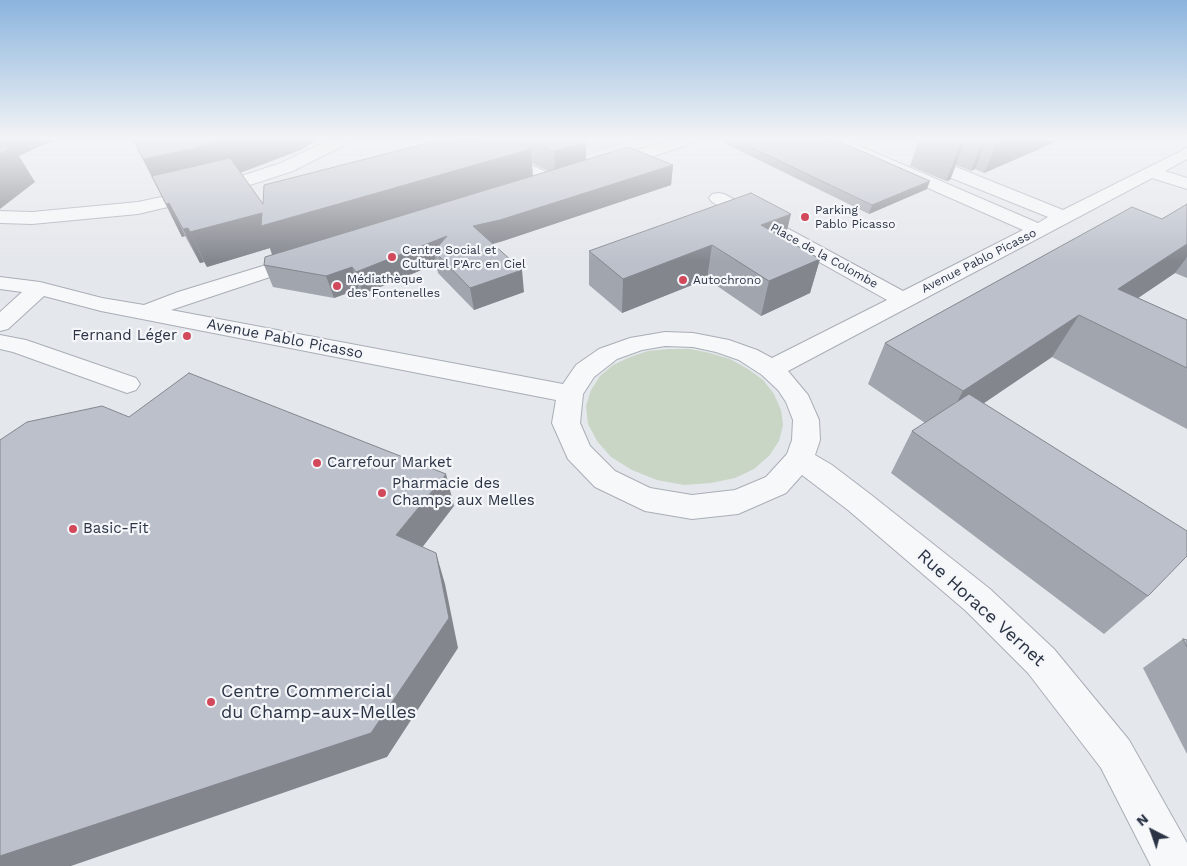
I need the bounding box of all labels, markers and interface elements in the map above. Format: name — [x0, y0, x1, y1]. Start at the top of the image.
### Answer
place label: Parking Pablo Picasso — [815, 203, 895, 231]
marker: Parking Pablo Picasso — [799, 211, 811, 223]
street label: Place de la Colombe — [768, 220, 880, 292]
street label: Avenue Pablo Picasso — [919, 226, 1039, 296]
place label: Centre Social et Culturel P'Arc en Ciel — [402, 243, 526, 271]
marker: Centre Social et Culturel P'Arc en Ciel — [386, 251, 398, 263]
place label: Médiathèque des Fontenelles — [347, 272, 440, 300]
place label: Autochrono — [693, 273, 761, 287]
marker: Autochrono — [677, 274, 689, 286]
marker: Médiathèque des Fontenelles — [331, 280, 343, 292]
street label: Avenue Pablo Picasso — [205, 315, 365, 363]
place label: Fernand Léger — [72, 327, 177, 345]
marker: Fernand Léger — [181, 330, 193, 342]
place label: Carrefour Market — [327, 454, 452, 472]
marker: Carrefour Market — [311, 457, 323, 469]
place label: Pharmacie des Champs aux Melles — [392, 475, 535, 510]
marker: Pharmacie des Champs aux Melles — [376, 487, 388, 499]
place label: Basic-Fit — [83, 520, 148, 538]
marker: Basic-Fit — [67, 523, 79, 535]
street label: Rue Horace Vernet — [913, 545, 1049, 671]
place label: Centre Commercial du Champ-aux-Melles — [221, 681, 416, 724]
marker: Centre Commercial du Champ-aux-Melles — [205, 696, 217, 708]
north arrow — [1127, 806, 1177, 856]
text: N — [1133, 810, 1151, 829]

